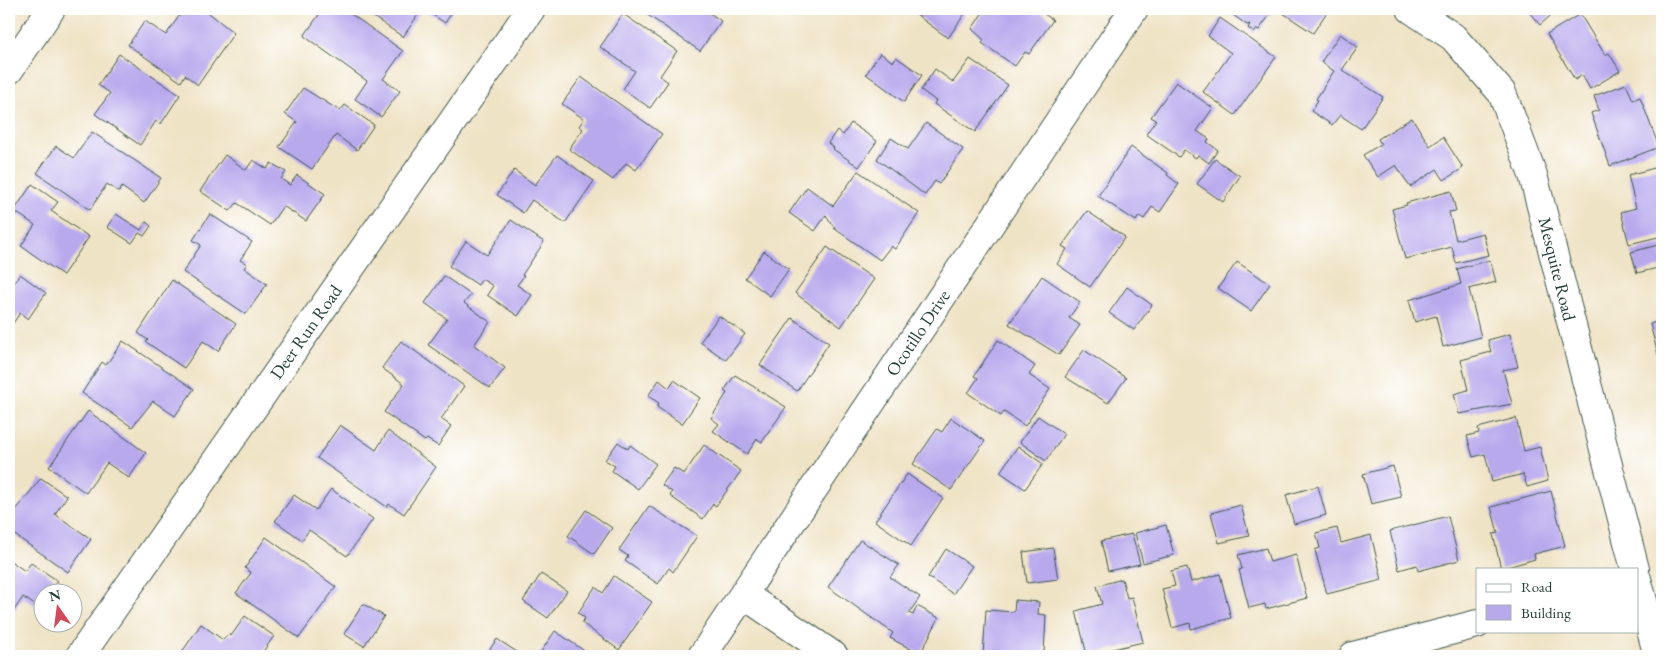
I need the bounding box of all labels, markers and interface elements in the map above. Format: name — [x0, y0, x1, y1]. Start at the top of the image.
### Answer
street label: Mesquite Road — [1534, 215, 1582, 324]
street label: Deer Run Road — [265, 279, 347, 383]
street label: Ocotillo Drive — [880, 285, 955, 380]
legend — [1476, 568, 1638, 632]
text: Road — [1521, 577, 1553, 596]
north arrow — [32, 582, 82, 632]
text: N — [47, 585, 63, 605]
text: Building — [1521, 603, 1571, 622]

